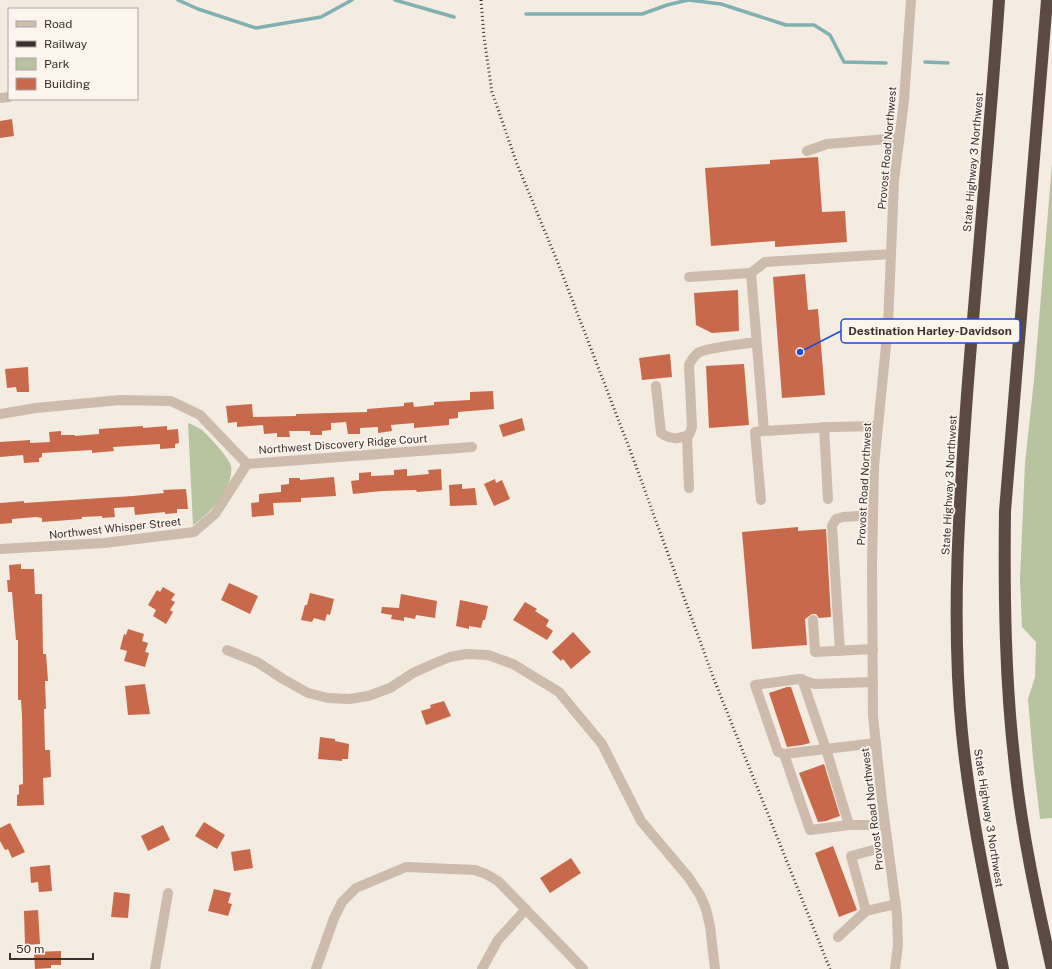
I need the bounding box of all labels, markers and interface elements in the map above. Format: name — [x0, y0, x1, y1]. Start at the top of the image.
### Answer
legend — [8, 8, 138, 100]
text: Road — [44, 17, 72, 31]
text: Railway — [44, 37, 88, 51]
text: Park — [44, 57, 70, 71]
text: Building — [44, 77, 90, 91]
street label: Provost Road Northwest — [876, 86, 898, 210]
street label: State Highway 3 Northwest — [961, 92, 985, 232]
callout: Destination Harley-Davidson — [841, 319, 1020, 343]
text: Destination Harley-Davidson — [848, 324, 1012, 338]
street label: State Highway 3 Northwest — [939, 415, 959, 555]
street label: Provost Road Northwest — [855, 422, 873, 546]
street label: Northwest Discovery Ridge Court — [258, 432, 428, 456]
street label: Northwest Whisper Street — [48, 515, 182, 541]
street label: Provost Road Northwest — [859, 747, 885, 871]
street label: State Highway 3 Northwest — [972, 748, 1006, 888]
scale bar — [10, 935, 93, 961]
text: 50 m — [16, 942, 44, 956]

